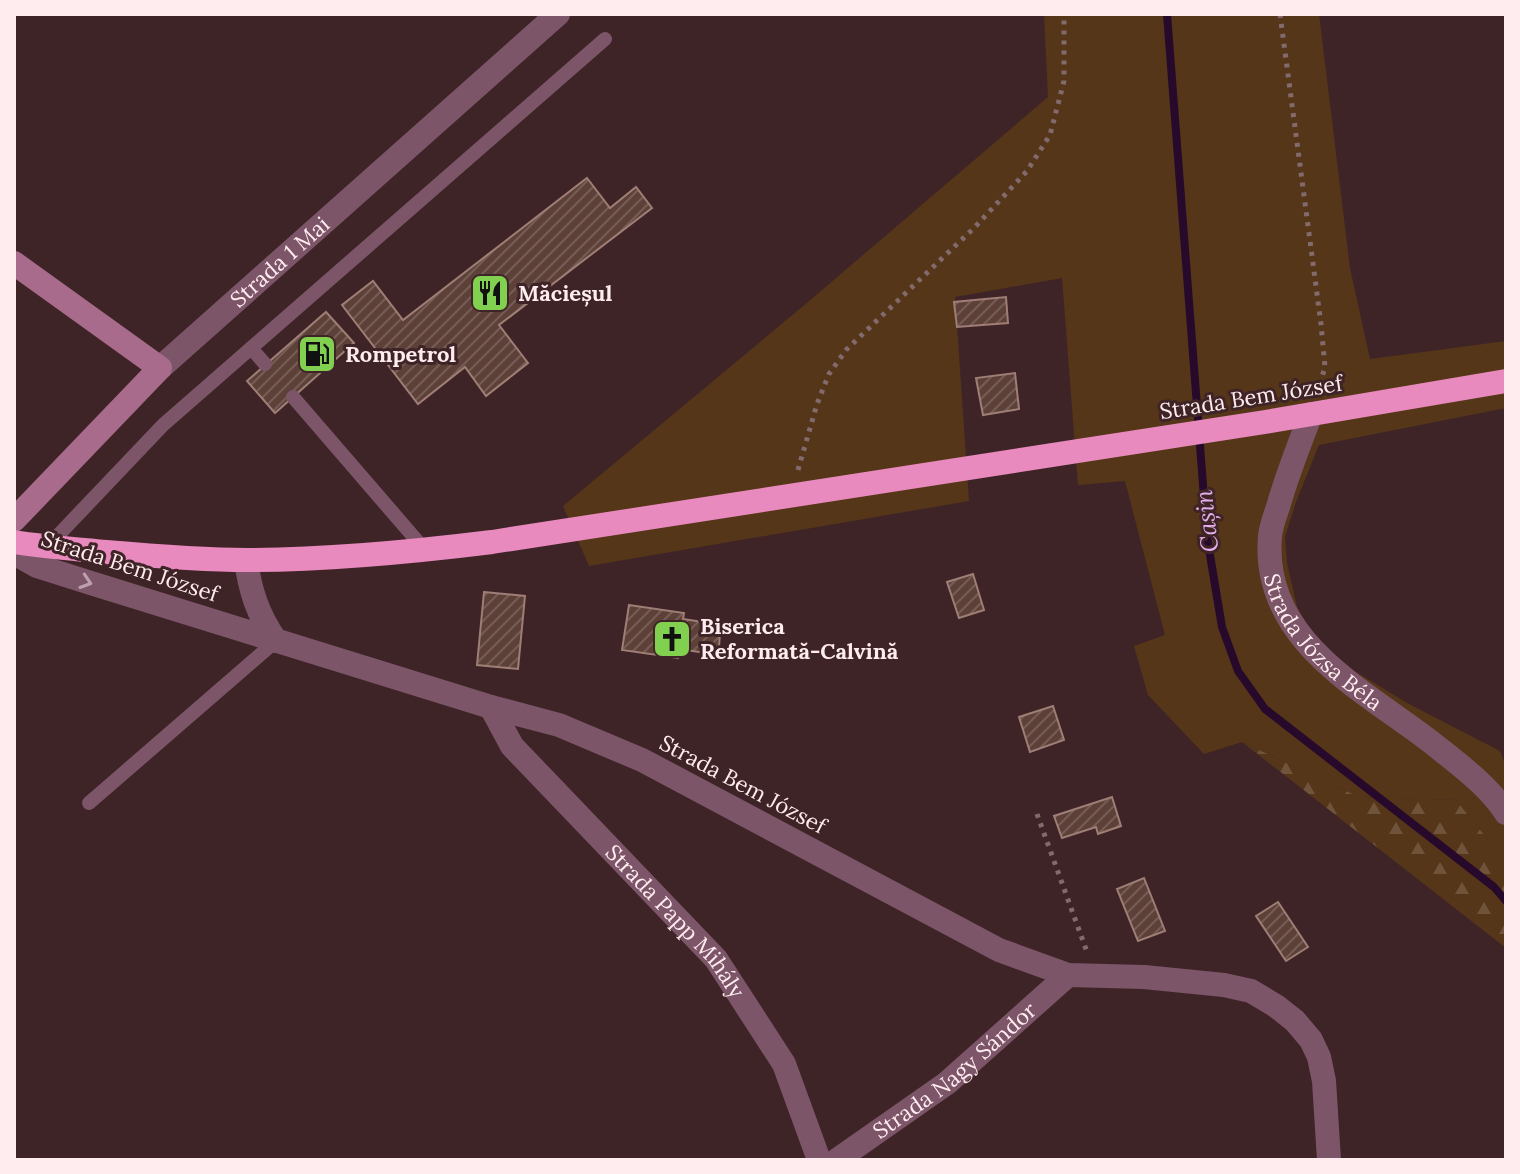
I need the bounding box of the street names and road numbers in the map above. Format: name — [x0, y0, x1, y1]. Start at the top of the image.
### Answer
street label: Strada 1 Mai — [224, 210, 335, 313]
street label: Strada Bem József — [1158, 368, 1346, 425]
street label: Strada Bem József — [38, 524, 224, 608]
street label: Strada Józsa Béla — [1258, 571, 1388, 716]
street label: Strada Bem József — [655, 728, 833, 840]
street label: Strada Papp Mihály — [600, 838, 751, 1003]
street label: Strada Nagy Sándor — [867, 996, 1043, 1145]

